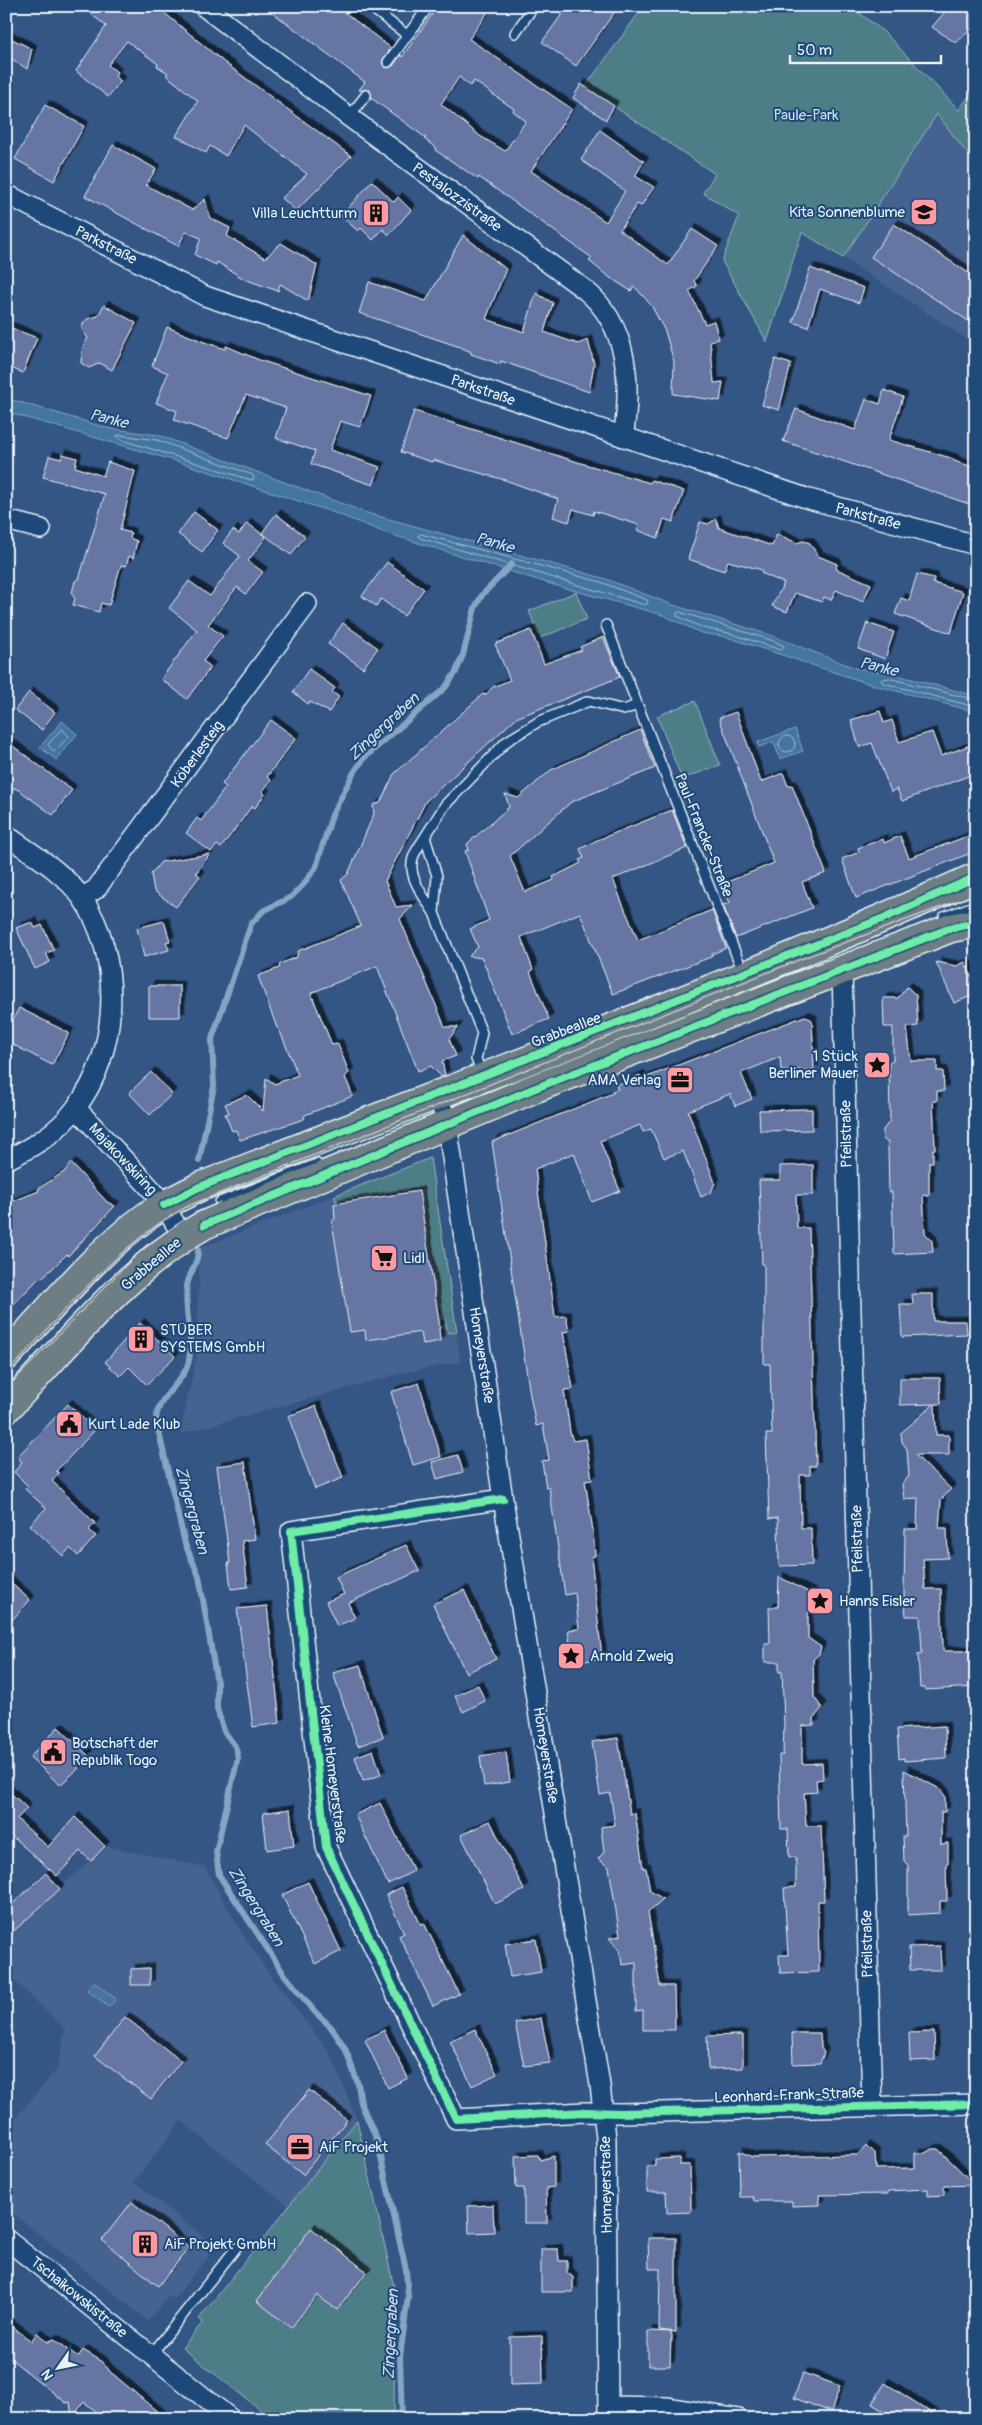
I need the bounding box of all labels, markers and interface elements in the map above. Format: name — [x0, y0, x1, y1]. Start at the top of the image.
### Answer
scale bar — [790, 32, 941, 64]
text: 50 m — [797, 41, 832, 60]
park label: Paule-Park — [773, 106, 839, 125]
street label: Pestalozzistraße — [408, 159, 506, 237]
school or university icon: Kita Sonnenblume — [909, 197, 939, 227]
building icon: Villa Leuchtturm — [361, 198, 391, 228]
place label: Kita Sonnenblume — [789, 203, 906, 222]
place label: Villa Leuchtturm — [252, 204, 357, 223]
street label: Parkstraße — [72, 222, 140, 269]
street label: Parkstraße — [448, 371, 518, 411]
water label: Panke — [88, 405, 132, 434]
street label: Parkstraße — [833, 499, 903, 534]
water label: Panke — [473, 528, 518, 558]
water label: Panke — [858, 653, 902, 682]
water label: Zingergraben — [344, 688, 424, 765]
street label: Köberlesteig — [167, 717, 228, 792]
street label: Paul-Francke-Straße — [670, 771, 737, 900]
street label: Grabbeallee — [529, 1008, 604, 1052]
place label: 1 Stück Berliner Mauer — [768, 1047, 859, 1083]
place icon: 1 Stück Berliner Mauer — [862, 1050, 892, 1080]
office icon: AMA Verlag — [665, 1065, 695, 1095]
place label: AMA Verlag — [588, 1071, 661, 1090]
street label: Pfeilstraße — [836, 1099, 857, 1168]
street label: Majakowskiring — [84, 1119, 161, 1199]
street label: Grabbeallee — [117, 1233, 186, 1295]
supermarket icon: Lidl — [369, 1243, 399, 1273]
place label: Lidl — [403, 1249, 425, 1268]
street label: Homeyerstraße — [464, 1305, 499, 1405]
place label: STÜBER SYSTEMS GmbH — [160, 1321, 265, 1357]
building icon: STÜBER SYSTEMS GmbH — [126, 1324, 156, 1354]
public building icon: Kurt Lade Klub — [54, 1409, 84, 1439]
place label: Kurt Lade Klub — [88, 1415, 180, 1434]
water label: Zingergraben — [171, 1464, 214, 1557]
street label: Pfeilstraße — [847, 1504, 868, 1573]
place icon: Hanns Eisler — [805, 1586, 835, 1616]
place label: Hanns Eisler — [839, 1592, 916, 1611]
place icon: Arnold Zweig — [556, 1641, 586, 1671]
place label: Arnold Zweig — [590, 1647, 674, 1666]
street label: Kleine Homeyerstraße — [315, 1704, 350, 1845]
street label: Homeyerstraße — [528, 1705, 563, 1805]
place label: Botschaft der Republik Togo — [72, 1734, 159, 1770]
public building icon: Botschaft der Republik Togo — [38, 1737, 68, 1767]
water label: Zingergraben — [224, 1863, 289, 1951]
street label: Pfeilstraße — [857, 1909, 878, 1978]
street label: Leonhard-Frank-Straße — [714, 2083, 865, 2108]
office icon: AiF Projekt — [285, 2132, 315, 2162]
street label: Homeyerstraße — [596, 2135, 617, 2234]
place label: AiF Projekt — [319, 2138, 389, 2157]
building icon: AiF Projekt GmbH — [130, 2229, 160, 2259]
place label: AiF Projekt GmbH — [164, 2235, 276, 2254]
street label: Tschaikowskistraße — [26, 2253, 131, 2343]
water label: Zingergraben — [379, 2288, 403, 2380]
north arrow — [32, 2342, 82, 2392]
text: N — [38, 2366, 57, 2383]

